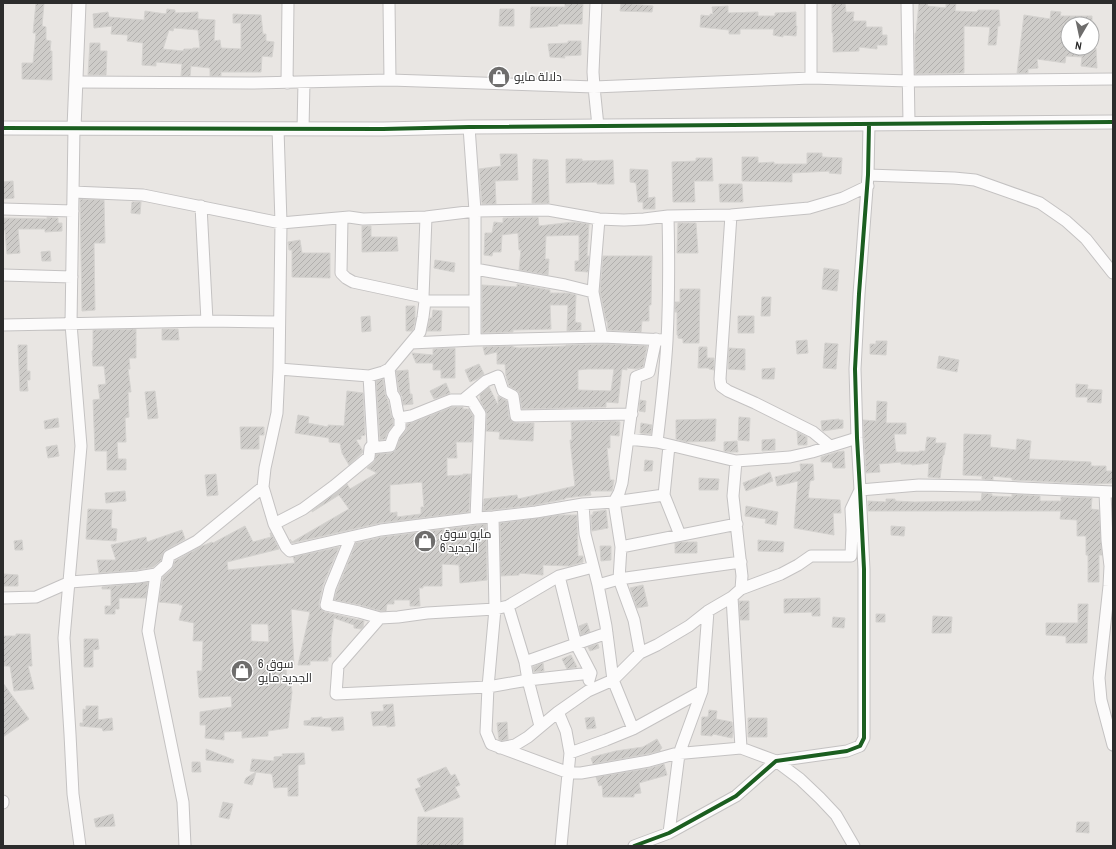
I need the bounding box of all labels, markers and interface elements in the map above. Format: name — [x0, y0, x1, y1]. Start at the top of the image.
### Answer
north arrow — [1060, 16, 1100, 56]
text: N — [1074, 38, 1083, 53]
shop icon: دلالة مايو — [486, 64, 512, 90]
place label: دلالة مايو — [514, 69, 562, 85]
place label: مايو سوق 6 الجديد — [440, 526, 491, 556]
shop icon: مايو سوق 6 الجديد — [412, 528, 438, 554]
place label: سوق 6 الجديد مايو — [258, 656, 312, 686]
shop icon: سوق 6 الجديد مايو — [229, 658, 255, 684]

